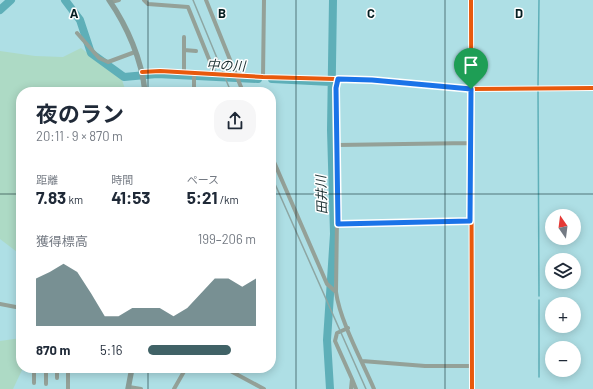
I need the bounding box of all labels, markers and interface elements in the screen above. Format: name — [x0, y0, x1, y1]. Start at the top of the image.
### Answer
text: A — [70, 5, 79, 21]
text: B — [218, 5, 226, 21]
text: C — [367, 5, 375, 21]
text: D — [515, 5, 523, 21]
pin — [454, 48, 488, 89]
icon: arrive — [460, 54, 482, 76]
water label: 中の川 — [206, 56, 248, 74]
text: 夜のラン — [36, 100, 124, 126]
button: share — [214, 100, 256, 142]
text: 20:11 · 9 × 870 m — [36, 128, 123, 144]
text: 距離 — [36, 173, 58, 186]
text: 時間 — [111, 173, 133, 186]
text: ペース — [187, 173, 219, 186]
water label: 田井川 — [312, 173, 330, 215]
text: 7.83 — [36, 187, 66, 207]
text: 41:53 — [111, 187, 151, 207]
text: 5:21 — [187, 187, 217, 207]
text: km — [66, 193, 83, 206]
text: /km — [217, 193, 239, 206]
north arrow — [545, 209, 581, 245]
map controls — [545, 209, 581, 377]
text: 199–206 m — [198, 231, 256, 247]
text: 獲得標高 — [36, 233, 88, 249]
button: layers — [545, 253, 581, 289]
button: + — [545, 297, 581, 333]
button: − — [545, 341, 581, 377]
text: 870 m — [36, 342, 70, 358]
text: 5:16 — [100, 342, 122, 358]

